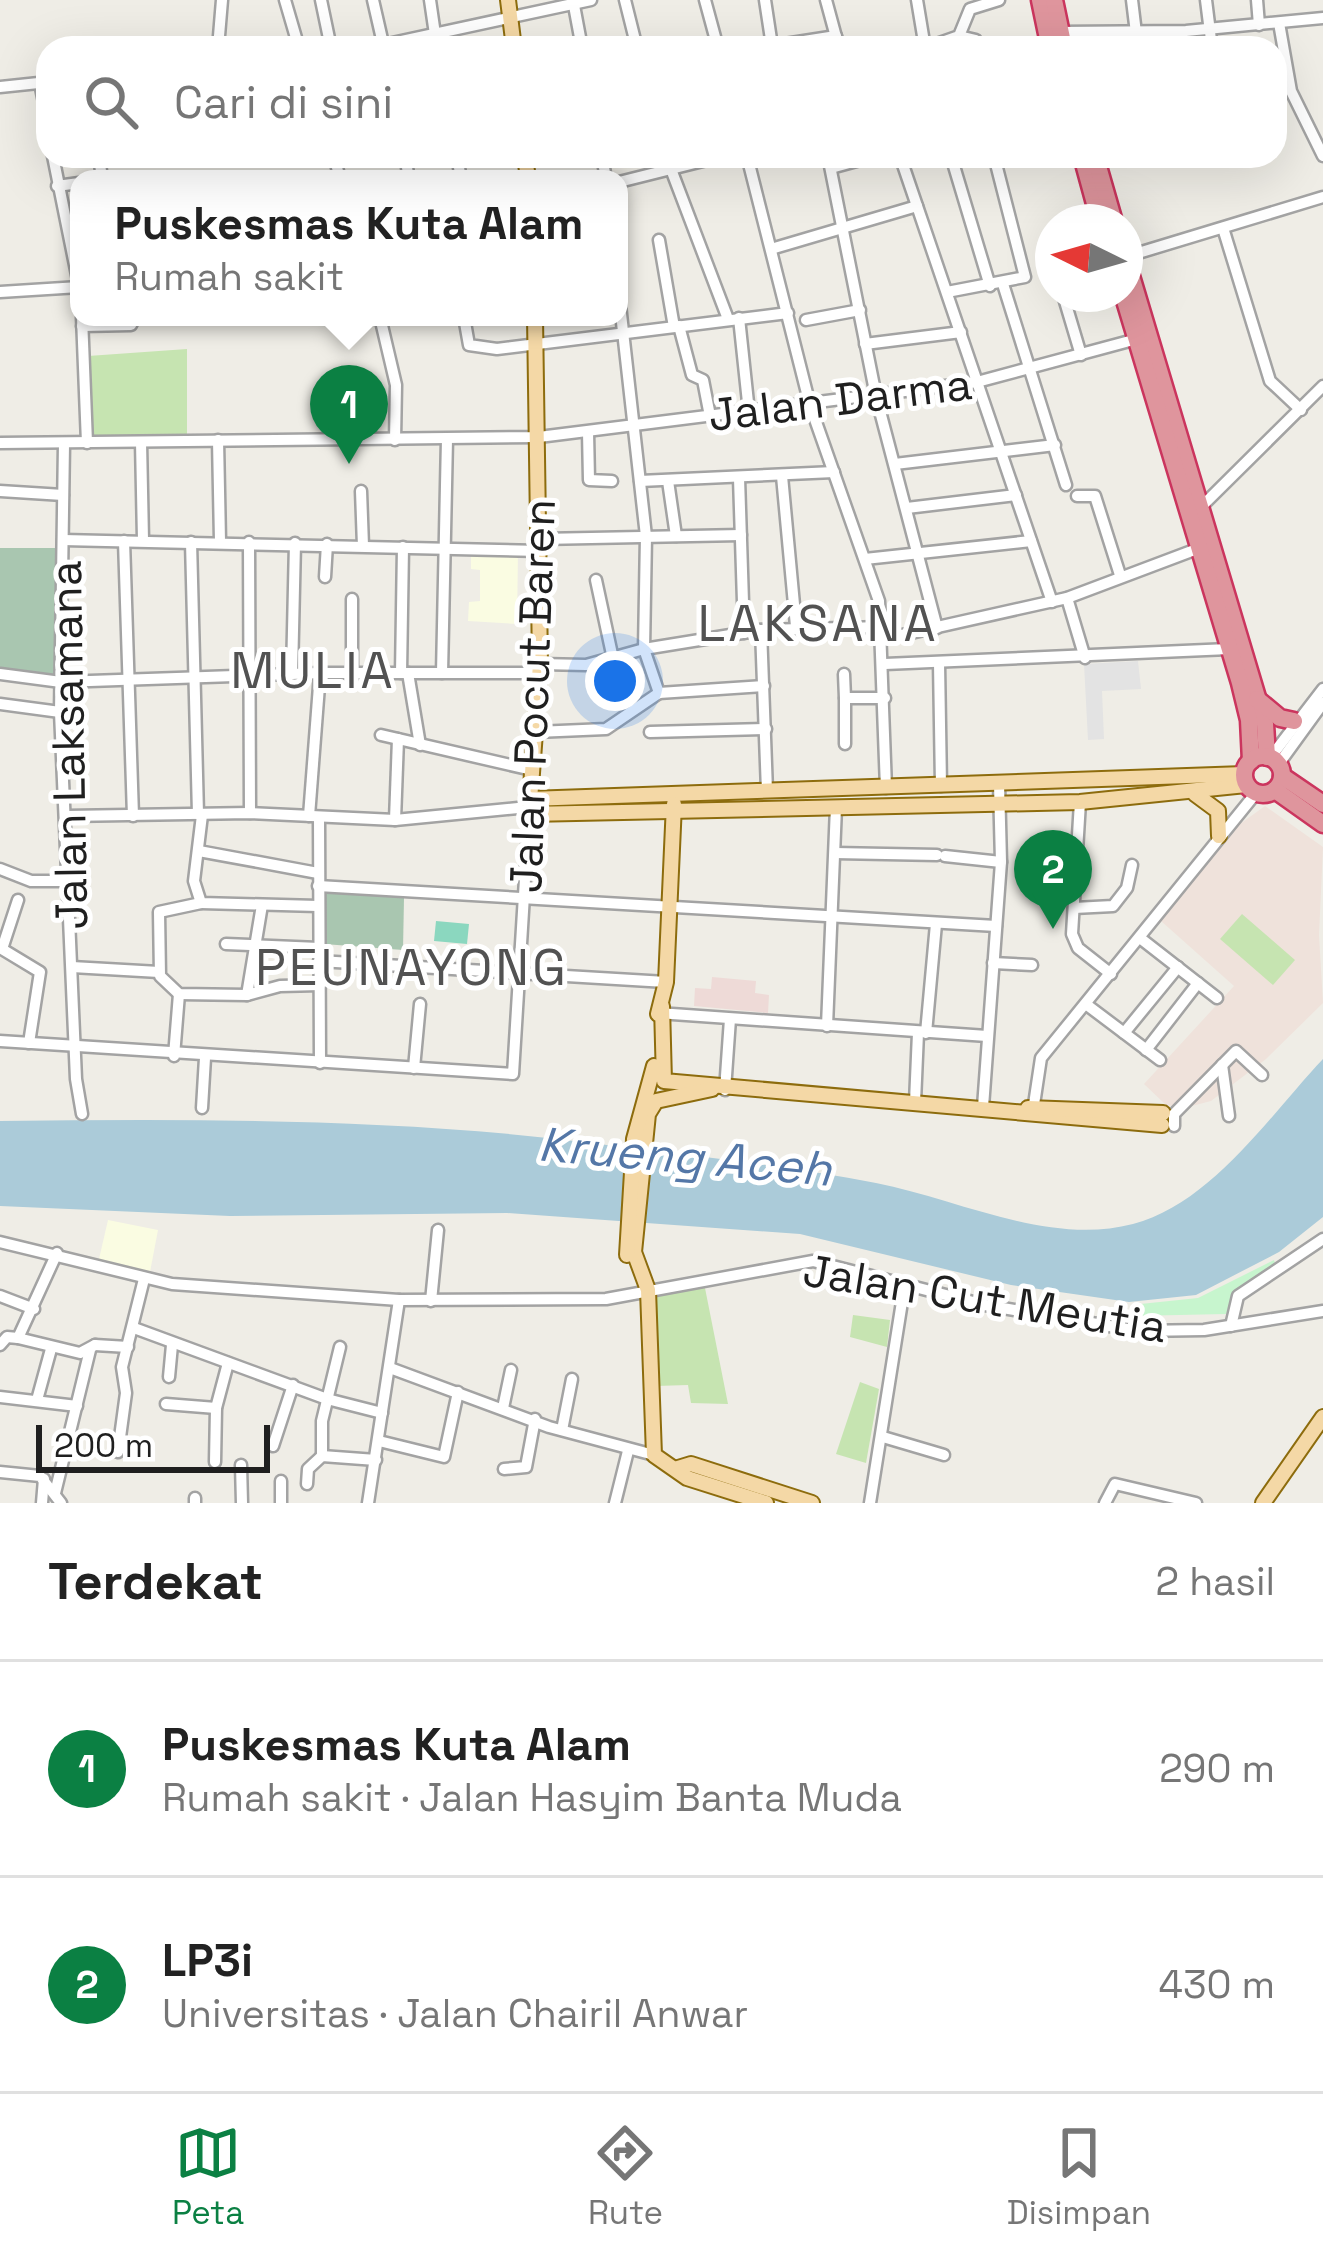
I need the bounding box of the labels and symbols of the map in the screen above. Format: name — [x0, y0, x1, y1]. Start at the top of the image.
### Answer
north arrow — [1035, 204, 1143, 312]
street label: Jalan Darma — [705, 355, 975, 444]
pin: 1 — [310, 365, 388, 464]
street label: Jalan Pocut Baren — [497, 498, 568, 894]
street label: Jalan Laksamana — [37, 560, 100, 930]
district label: LAKSANA — [697, 591, 939, 656]
district label: MULIA — [230, 638, 396, 703]
your location — [585, 651, 645, 711]
pin: 2 — [1014, 830, 1092, 929]
district label: PEUNAYONG — [255, 935, 569, 1000]
water label: Krueng Aceh — [536, 1113, 836, 1200]
street label: Jalan Cut Meutia — [799, 1242, 1171, 1355]
scale bar — [36, 1419, 270, 1472]

